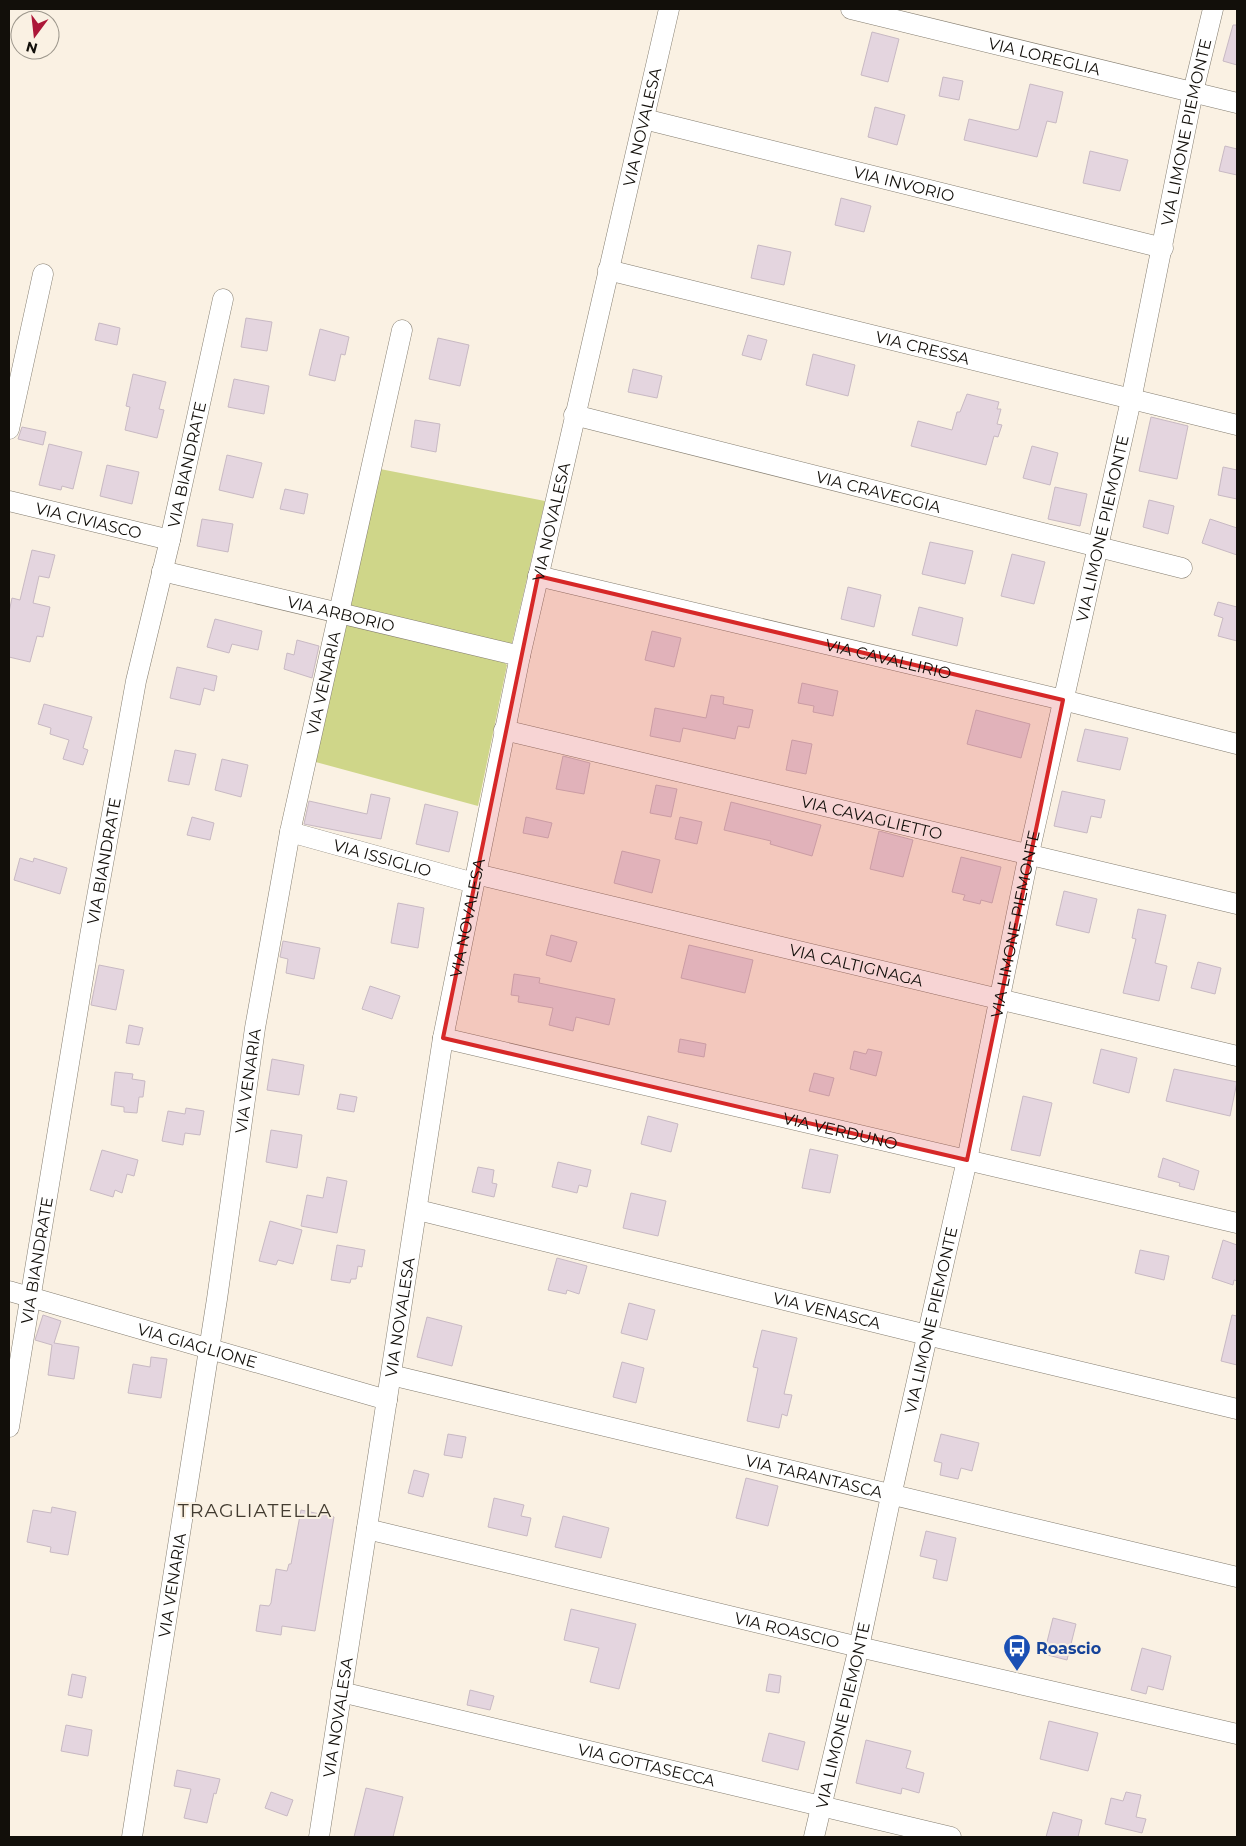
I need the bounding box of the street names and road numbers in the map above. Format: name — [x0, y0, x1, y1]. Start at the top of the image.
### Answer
street label: VIA LOREGLIA — [986, 33, 1103, 79]
street label: VIA LIMONE PIEMONTE — [1157, 37, 1215, 227]
street label: VIA NOVALESA — [619, 65, 665, 188]
street label: VIA INVORIO — [852, 162, 956, 205]
street label: VIA CRESSA — [874, 327, 972, 368]
street label: VIA BIANDRATE — [164, 400, 210, 529]
street label: VIA LIMONE PIEMONTE — [1072, 433, 1132, 624]
street label: VIA NOVALESA — [528, 460, 574, 583]
street label: VIA CRAVEGGIA — [814, 467, 943, 517]
street label: VIA CIVIASCO — [34, 498, 144, 542]
street label: VIA ARBORIO — [285, 592, 397, 635]
street label: VIA VENARIA — [302, 629, 344, 737]
street label: VIA CAVALLIRIO — [823, 635, 953, 683]
street label: VIA CAVAGLIETTO — [799, 791, 944, 843]
street label: VIA BIANDRATE — [83, 796, 124, 926]
street label: VIA LIMONE PIEMONTE — [986, 828, 1043, 1019]
street label: VIA ISSIGLIO — [331, 835, 434, 880]
street label: VIA NOVALESA — [446, 856, 489, 979]
street label: VIA CALTIGNAGA — [788, 940, 926, 990]
street label: VIA VENARIA — [231, 1027, 264, 1134]
street label: VIA VERDUNO — [781, 1108, 900, 1153]
street label: VIA BIANDRATE — [17, 1195, 56, 1325]
street label: VIA LIMONE PIEMONTE — [900, 1225, 961, 1415]
street label: VIA NOVALESA — [381, 1255, 418, 1379]
street label: VIA VENASCA — [771, 1288, 883, 1333]
street label: VIA GIAGLIONE — [135, 1319, 259, 1372]
street label: VIA TARANTASCA — [744, 1451, 885, 1502]
street label: VIA VENARIA — [154, 1531, 189, 1639]
street label: VIA ROASCIO — [733, 1608, 841, 1652]
street label: VIA LIMONE PIEMONTE — [812, 1620, 874, 1810]
street label: VIA NOVALESA — [319, 1656, 356, 1779]
street label: VIA GOTTASECCA — [576, 1739, 718, 1790]

